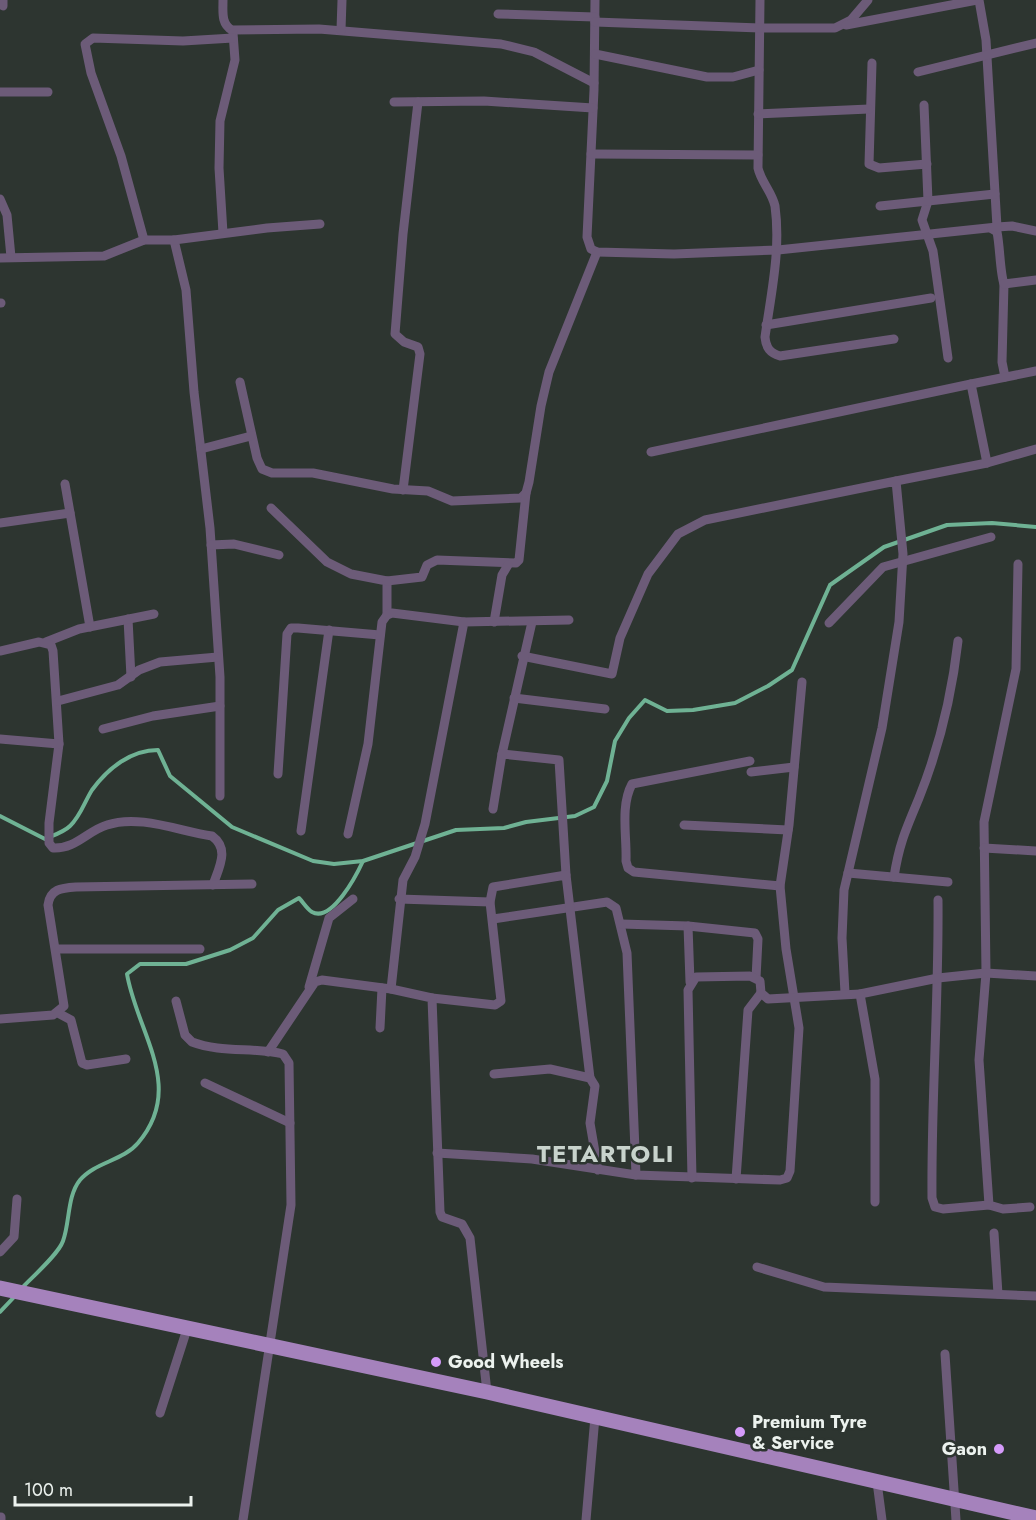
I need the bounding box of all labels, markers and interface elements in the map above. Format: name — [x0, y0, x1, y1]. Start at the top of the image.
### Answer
district label: TETARTOLI — [537, 1136, 675, 1171]
place label: Good Wheels — [448, 1349, 564, 1375]
marker: Good Wheels — [429, 1355, 443, 1369]
place label: Premium Tyre & Service — [752, 1409, 867, 1456]
marker: Premium Tyre & Service — [733, 1425, 747, 1439]
place label: Gaon — [942, 1436, 987, 1462]
marker: Gaon — [992, 1442, 1006, 1456]
scale bar — [15, 1469, 190, 1507]
text: 100 m — [24, 1477, 73, 1503]

